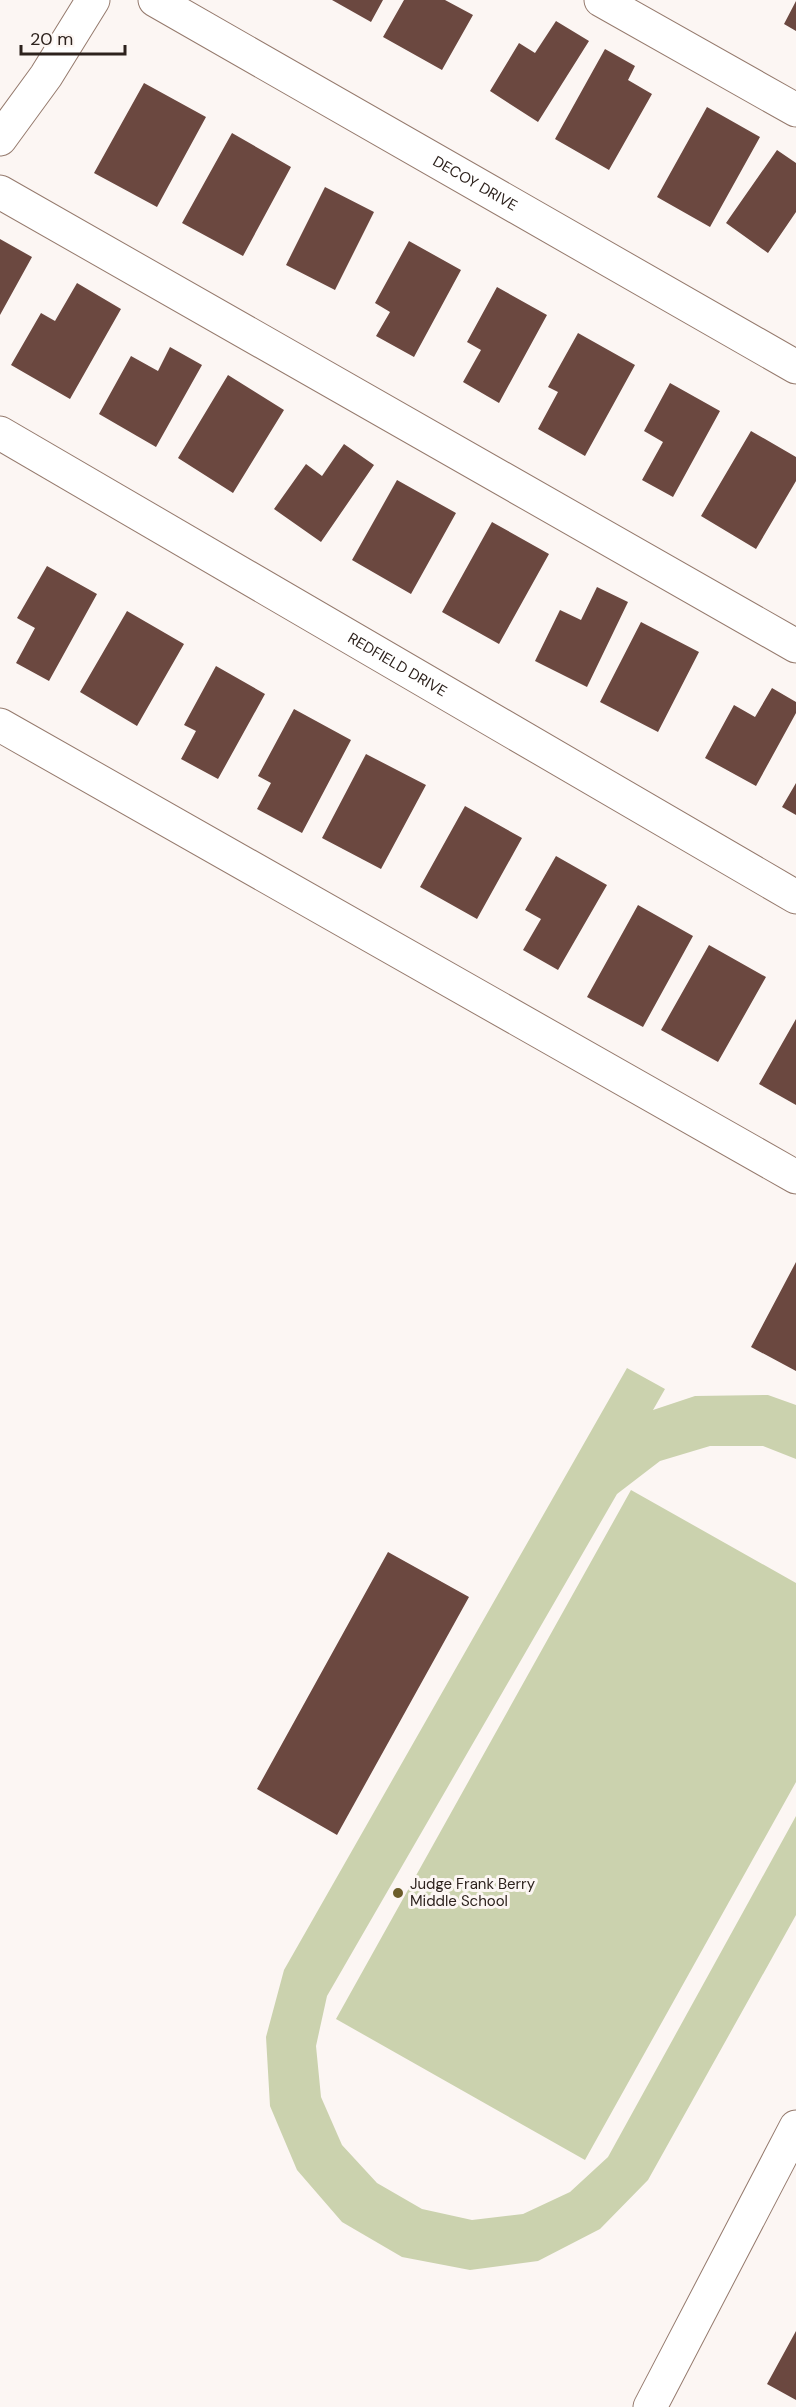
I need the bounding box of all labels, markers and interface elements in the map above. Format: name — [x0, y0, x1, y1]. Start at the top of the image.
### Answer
scale bar — [21, 18, 124, 56]
text: 20 m — [30, 27, 73, 51]
street label: DECOY DRIVE — [429, 151, 521, 215]
street label: REDFIELD DRIVE — [344, 628, 451, 701]
place label: Judge Frank Berry Middle School — [410, 1874, 536, 1911]
marker: Judge Frank Berry Middle School — [391, 1886, 405, 1900]

